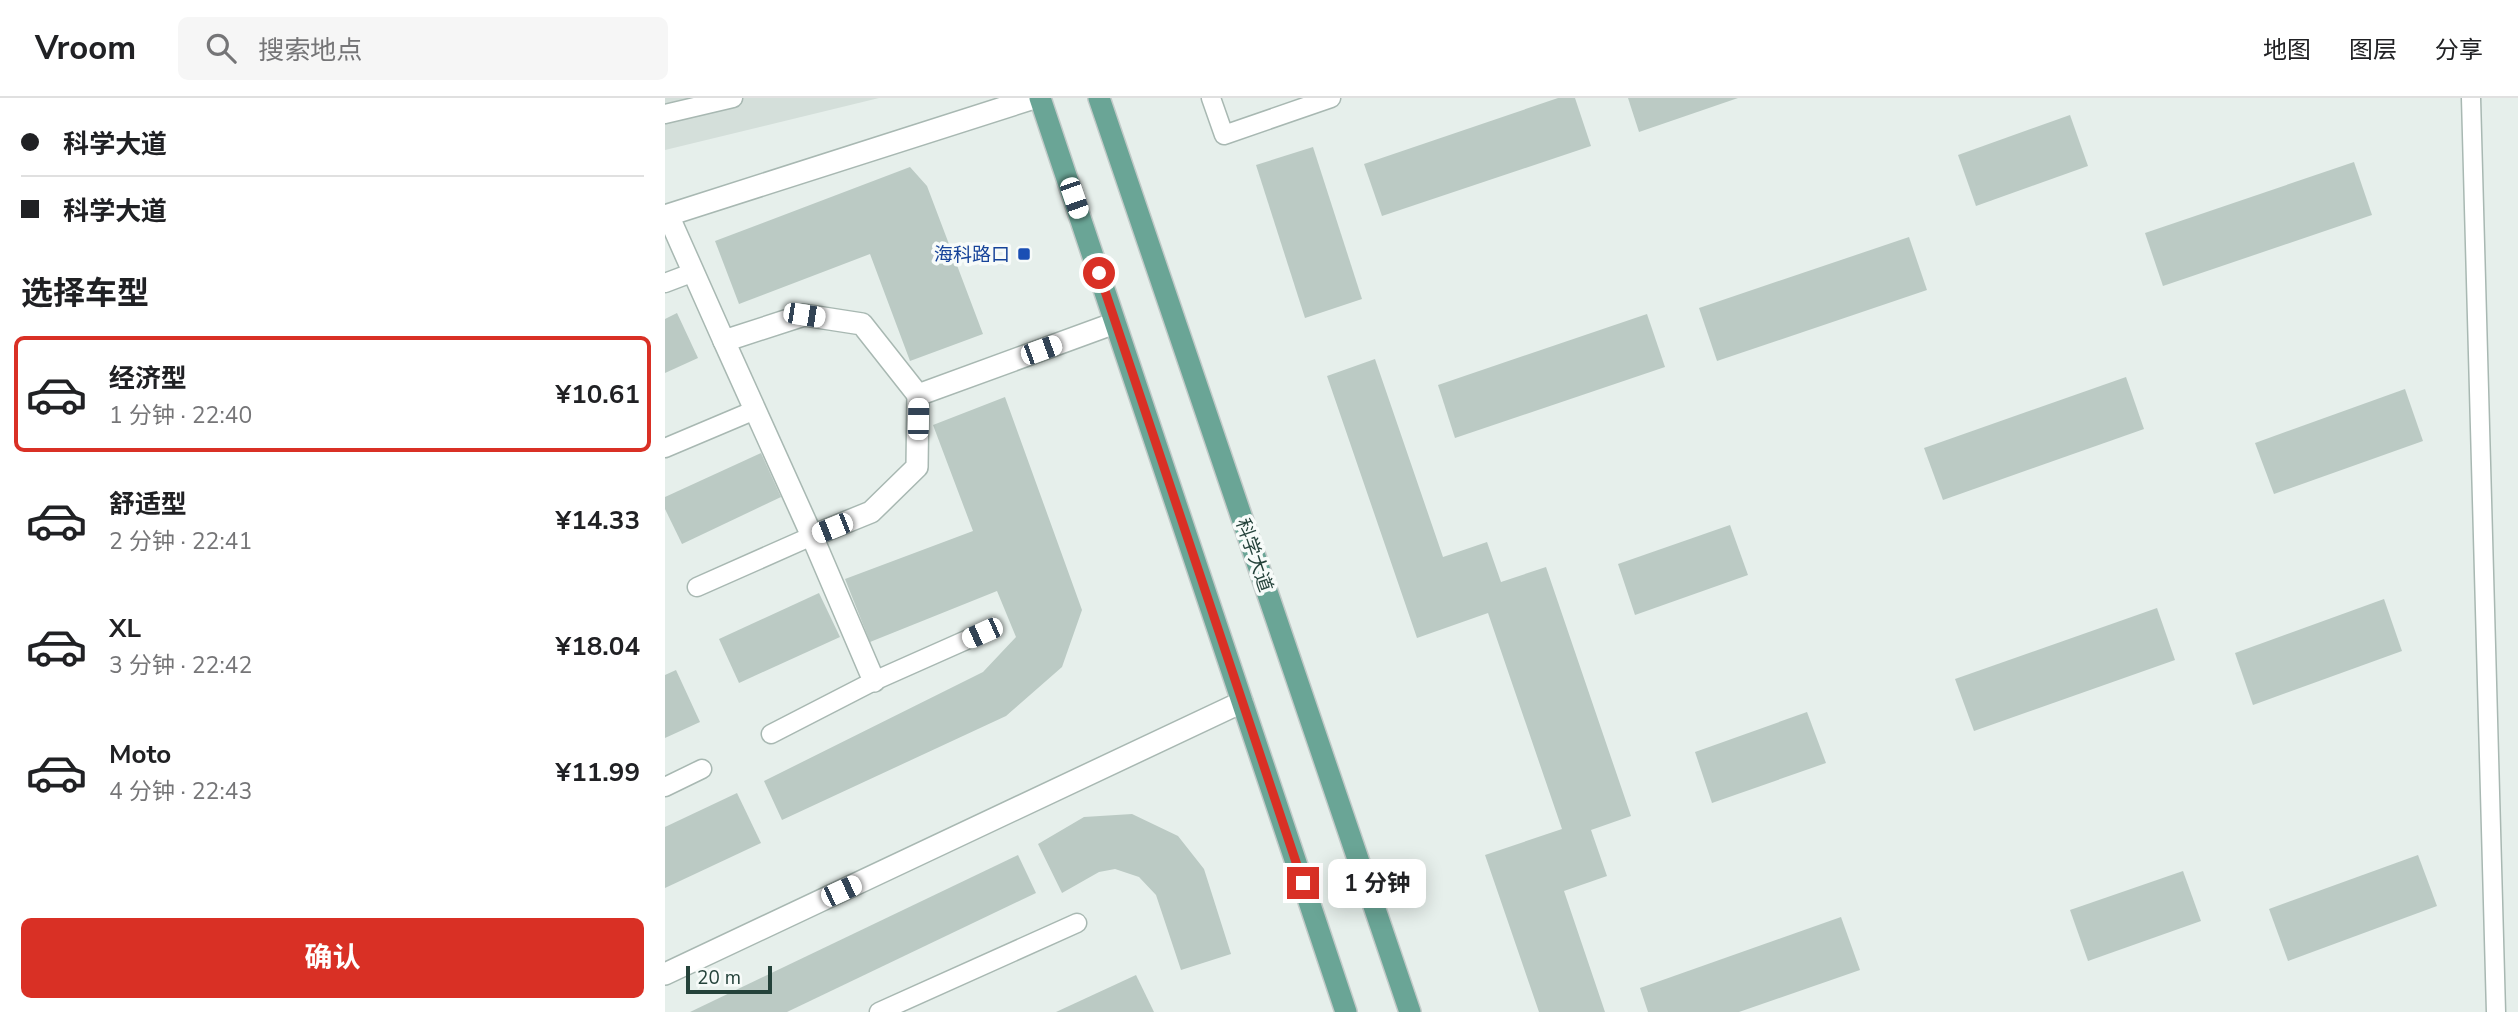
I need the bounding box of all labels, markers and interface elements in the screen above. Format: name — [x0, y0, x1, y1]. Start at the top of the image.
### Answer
search box — [178, 17, 668, 80]
text: Vroom — [35, 26, 136, 71]
icon: search — [202, 29, 240, 67]
text: 搜索地点 — [258, 33, 362, 68]
text: 地图 — [2263, 34, 2311, 66]
text: 图层 — [2349, 34, 2397, 66]
text: 分享 — [2435, 34, 2483, 66]
text: 科学大道 — [63, 127, 167, 162]
car — [1058, 175, 1091, 221]
text: 科学大道 — [63, 194, 167, 229]
place label: 海科路口 — [934, 242, 1010, 268]
marker: 海科路口 — [1016, 246, 1032, 262]
route start — [1083, 257, 1115, 289]
text: 选择车型 — [21, 272, 149, 315]
car — [782, 301, 827, 329]
car — [1018, 333, 1065, 367]
text: 经济型 — [109, 361, 187, 396]
icon: car — [25, 363, 88, 426]
text: ¥10.61 — [556, 377, 640, 412]
car — [908, 398, 929, 440]
text: 1 分钟 · 22:40 — [109, 400, 252, 431]
text: 舒适型 — [109, 487, 187, 522]
icon: car — [25, 489, 88, 552]
text: ¥14.33 — [556, 503, 640, 538]
car — [809, 510, 856, 546]
street label: 科学大道 — [1229, 515, 1279, 595]
text: 2 分钟 · 22:41 — [109, 526, 252, 557]
text: XL — [109, 611, 141, 646]
icon: car — [25, 615, 88, 678]
car — [959, 615, 1006, 651]
text: ¥18.04 — [556, 629, 640, 664]
text: 3 分钟 · 22:42 — [109, 650, 252, 681]
text: Moto — [109, 737, 171, 772]
icon: car — [25, 741, 88, 804]
text: ¥11.99 — [556, 755, 640, 790]
text: 4 分钟 · 22:43 — [109, 776, 252, 807]
callout: 1 分钟 — [1327, 858, 1425, 908]
route end — [1287, 867, 1319, 899]
text: 1 分钟 — [1344, 868, 1410, 899]
car — [818, 873, 865, 909]
button: 确认 — [21, 918, 644, 998]
scale bar — [686, 963, 772, 995]
text: 20 m — [697, 965, 741, 991]

